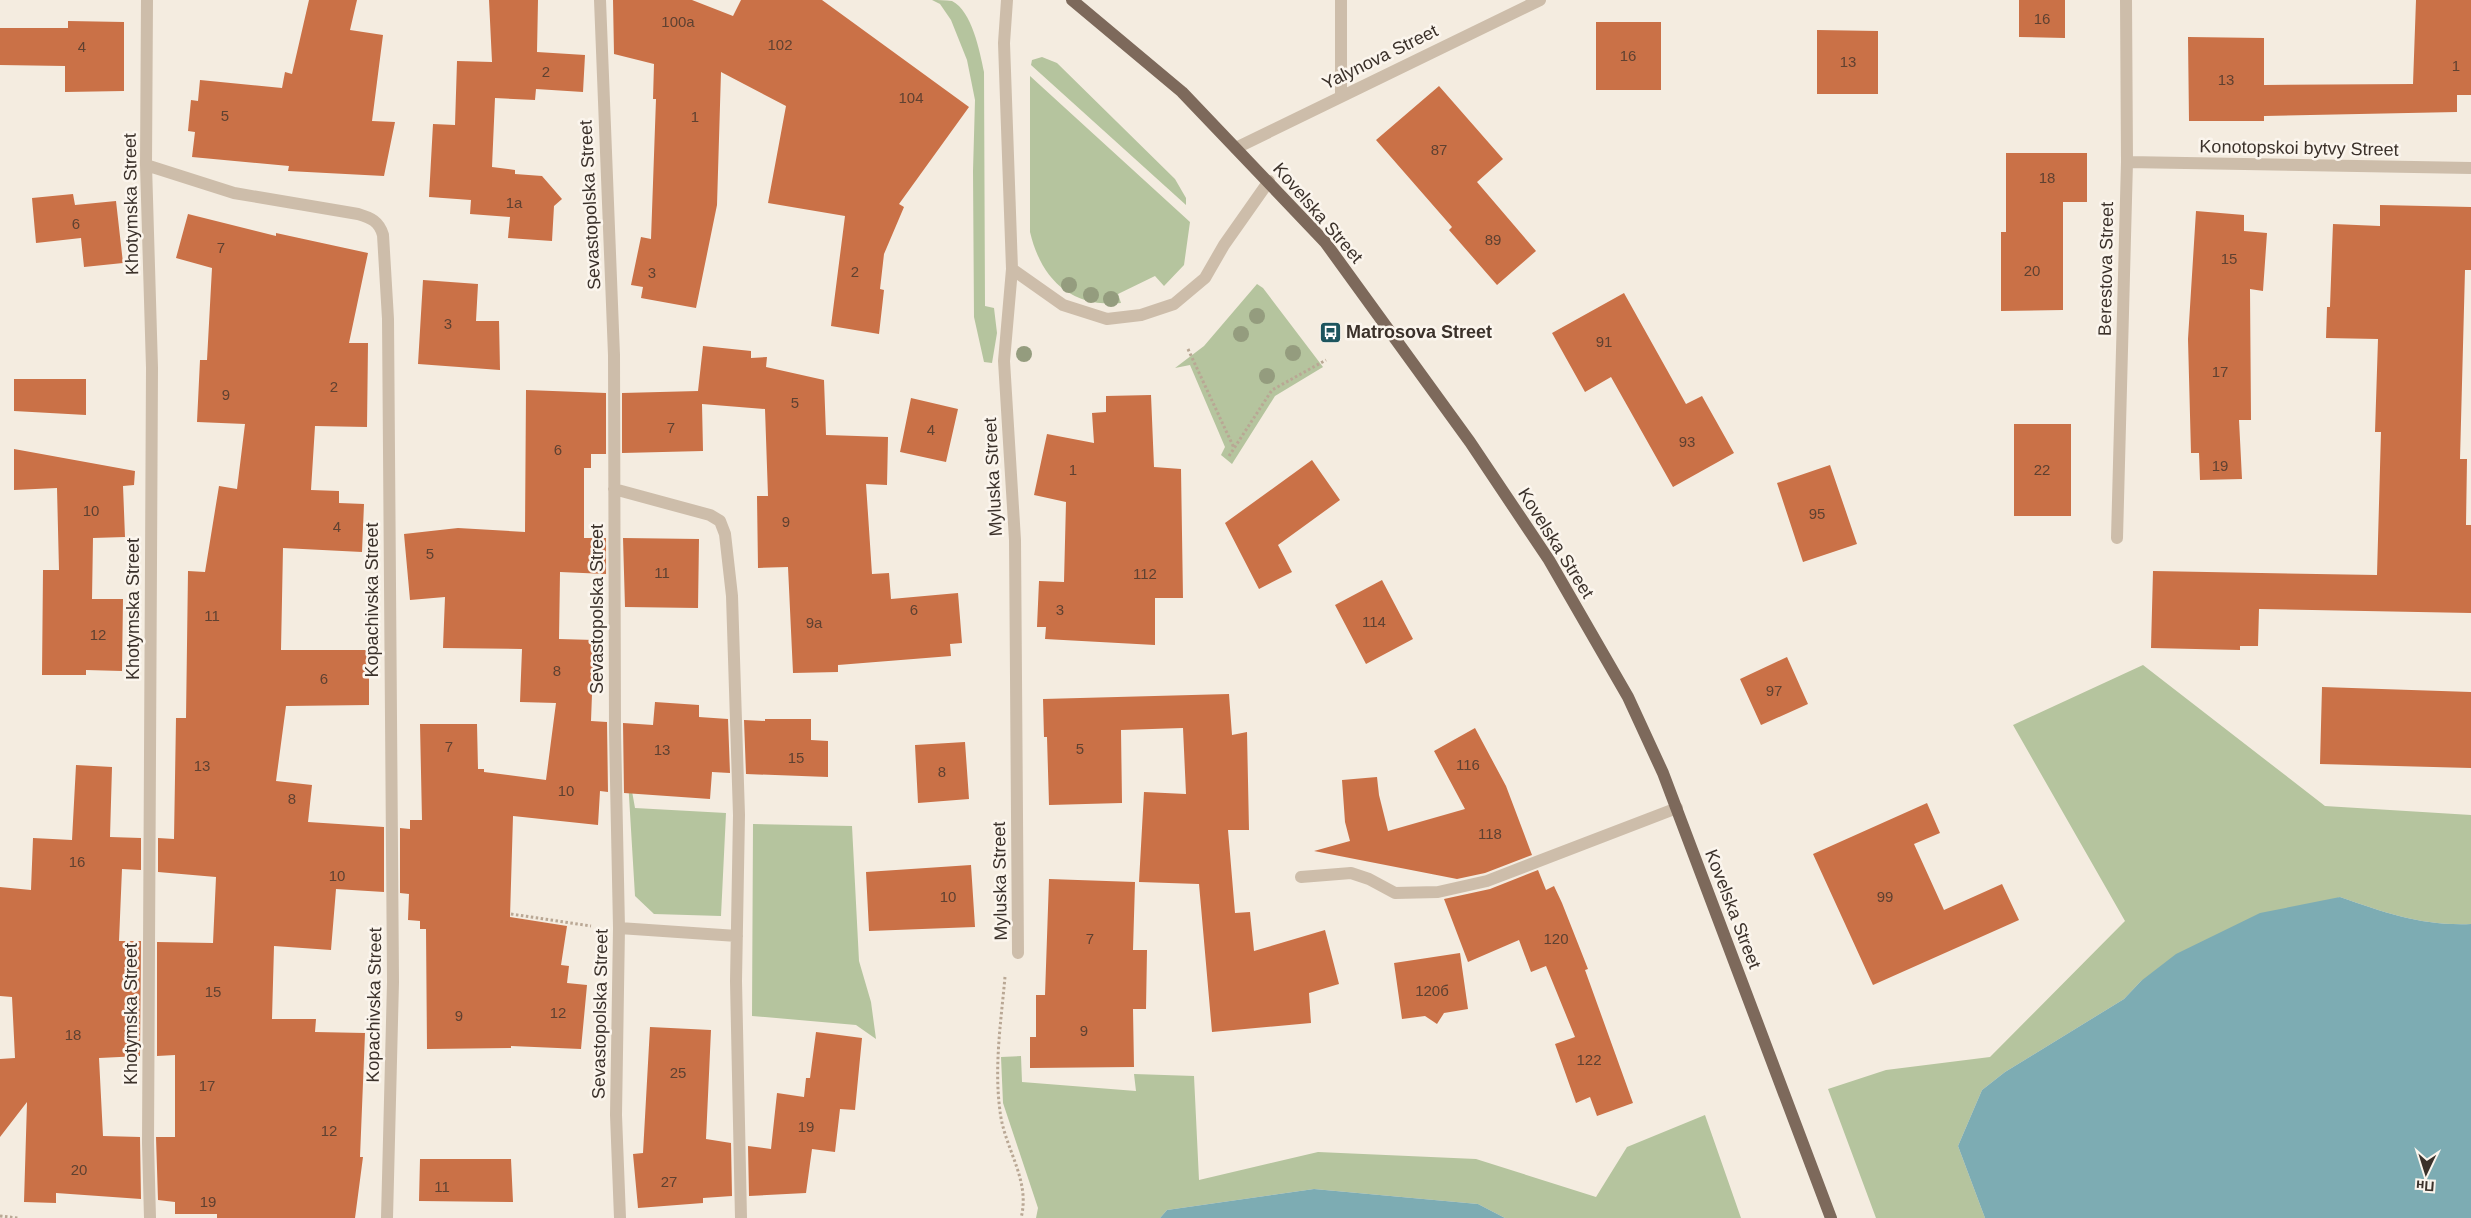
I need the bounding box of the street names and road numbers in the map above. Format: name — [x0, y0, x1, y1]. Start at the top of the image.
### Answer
street label: Yalynova Street — [1319, 20, 1441, 94]
street label: Sevastopolska Street — [576, 120, 604, 290]
street label: Khotymska Street — [120, 133, 142, 275]
street label: Konotopskoi bytvy Street — [2199, 136, 2399, 160]
street label: Kovelska Street — [1269, 159, 1367, 267]
street label: Berestova Street — [2095, 202, 2117, 336]
street label: Myluska Street — [980, 417, 1006, 537]
street label: Kovelska Street — [1514, 484, 1598, 602]
street label: Kopachivska Street — [362, 522, 382, 678]
street label: Sevastopolska Street — [587, 524, 607, 694]
street label: Khotymska Street — [123, 538, 143, 680]
street label: Myluska Street — [989, 821, 1011, 941]
street label: Kovelska Street — [1701, 847, 1765, 971]
street label: Kopachivska Street — [363, 927, 385, 1083]
street label: Sevastopolska Street — [589, 929, 611, 1099]
street label: Khotymska Street — [121, 943, 141, 1085]

